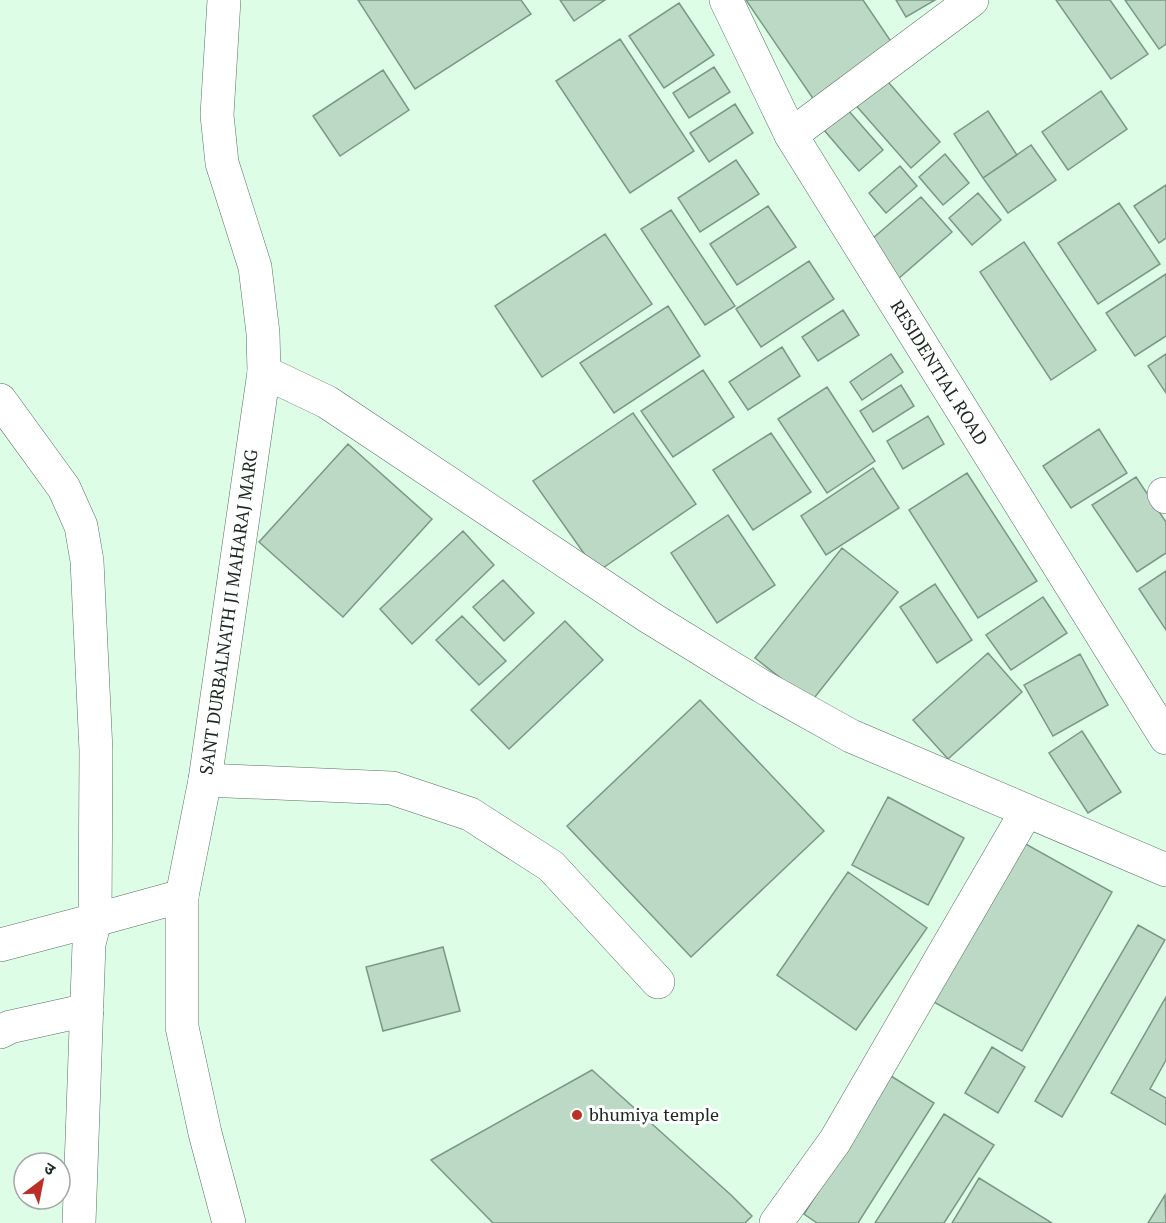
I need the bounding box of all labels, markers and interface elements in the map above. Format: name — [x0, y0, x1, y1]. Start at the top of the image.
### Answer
street label: RESIDENTIAL ROAD — [886, 295, 994, 450]
street label: SANT DURBALNATH JI MAHARAJ MARG — [193, 447, 263, 776]
place label: bhumiya temple — [589, 1102, 719, 1126]
marker: bhumiya temple — [570, 1108, 584, 1122]
north arrow — [12, 1151, 72, 1211]
text: उ — [40, 1156, 60, 1180]

